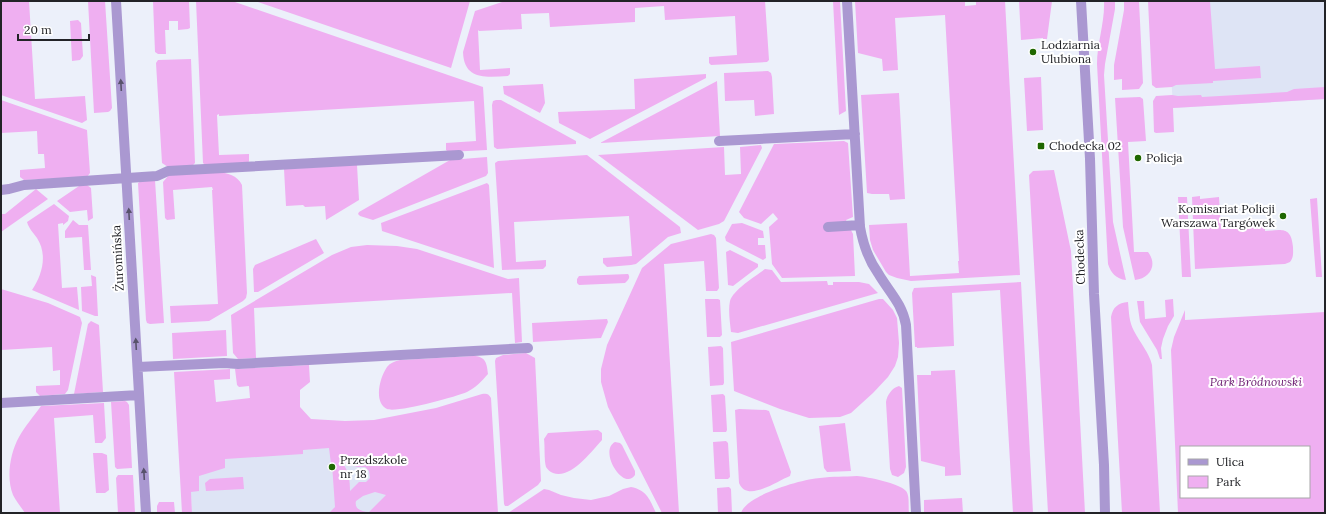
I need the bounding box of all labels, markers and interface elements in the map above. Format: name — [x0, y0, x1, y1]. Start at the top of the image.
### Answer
scale bar — [18, 16, 89, 42]
text: 20 m — [24, 22, 52, 37]
place label: Lodziarnia Ulubiona — [1041, 37, 1100, 66]
marker: Lodziarnia Ulubiona — [1028, 47, 1038, 57]
one-way arrow — [118, 79, 125, 91]
place label: Chodecka 02 — [1049, 138, 1121, 153]
marker: Chodecka 02 — [1036, 141, 1046, 151]
place label: Policja — [1146, 150, 1183, 165]
marker: Policja — [1133, 153, 1143, 163]
place label: Komisariat Policji Warszawa Targówek — [1161, 201, 1276, 230]
one-way arrow — [126, 207, 132, 220]
marker: Komisariat Policji Warszawa Targówek — [1278, 211, 1288, 221]
street label: Żuromińska — [108, 225, 127, 291]
street label: Chodecka — [1071, 229, 1088, 285]
one-way arrow — [133, 338, 140, 350]
park label: Park Bródnowski — [1210, 374, 1302, 389]
legend — [1180, 446, 1310, 498]
place label: Przedszkole nr 18 — [340, 452, 407, 481]
text: Ulica — [1216, 454, 1244, 469]
marker: Przedszkole nr 18 — [327, 462, 337, 472]
one-way arrow — [140, 468, 147, 480]
text: Park — [1216, 474, 1242, 489]

